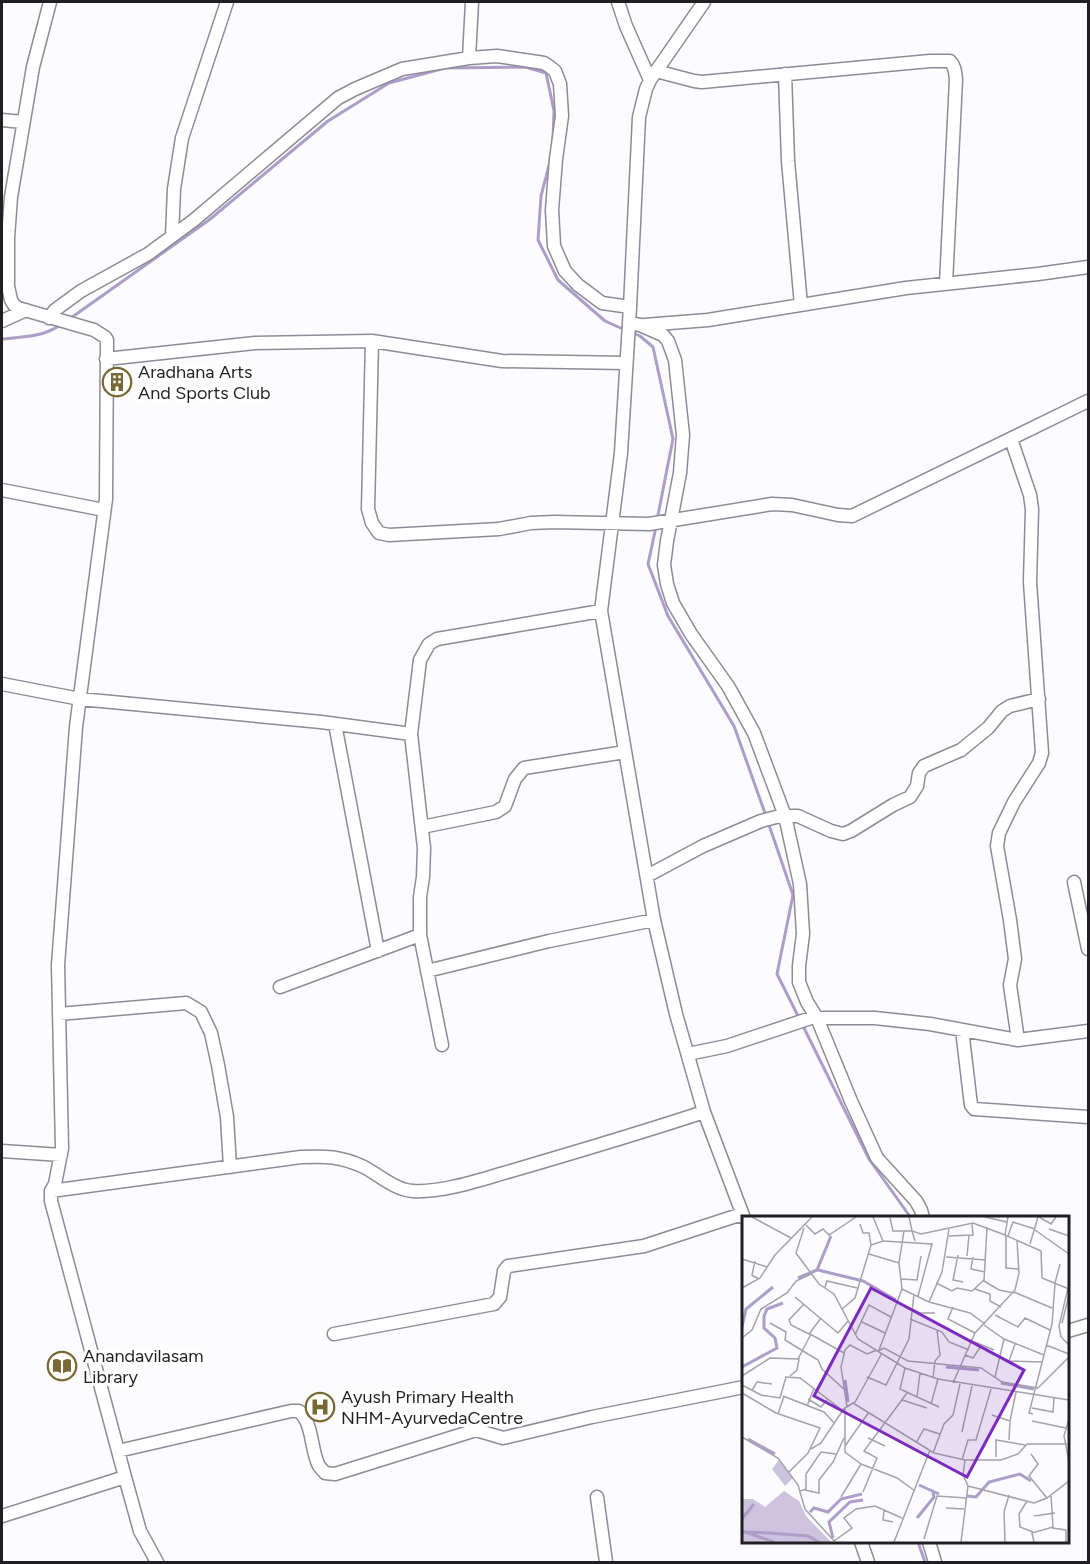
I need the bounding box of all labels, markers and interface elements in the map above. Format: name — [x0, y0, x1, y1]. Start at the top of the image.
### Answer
place label: Aradhana Arts And Sports Club — [138, 361, 271, 404]
building icon: Aradhana Arts And Sports Club — [101, 366, 133, 398]
inset map — [742, 1216, 1069, 1543]
place label: Anandavilasam Library — [83, 1345, 204, 1388]
library icon: Anandavilasam Library — [46, 1350, 78, 1382]
place label: Ayush Primary Health NHM-AyurvedaCentre — [341, 1386, 523, 1429]
hospital icon: Ayush Primary Health NHM-AyurvedaCentre — [304, 1391, 336, 1423]

